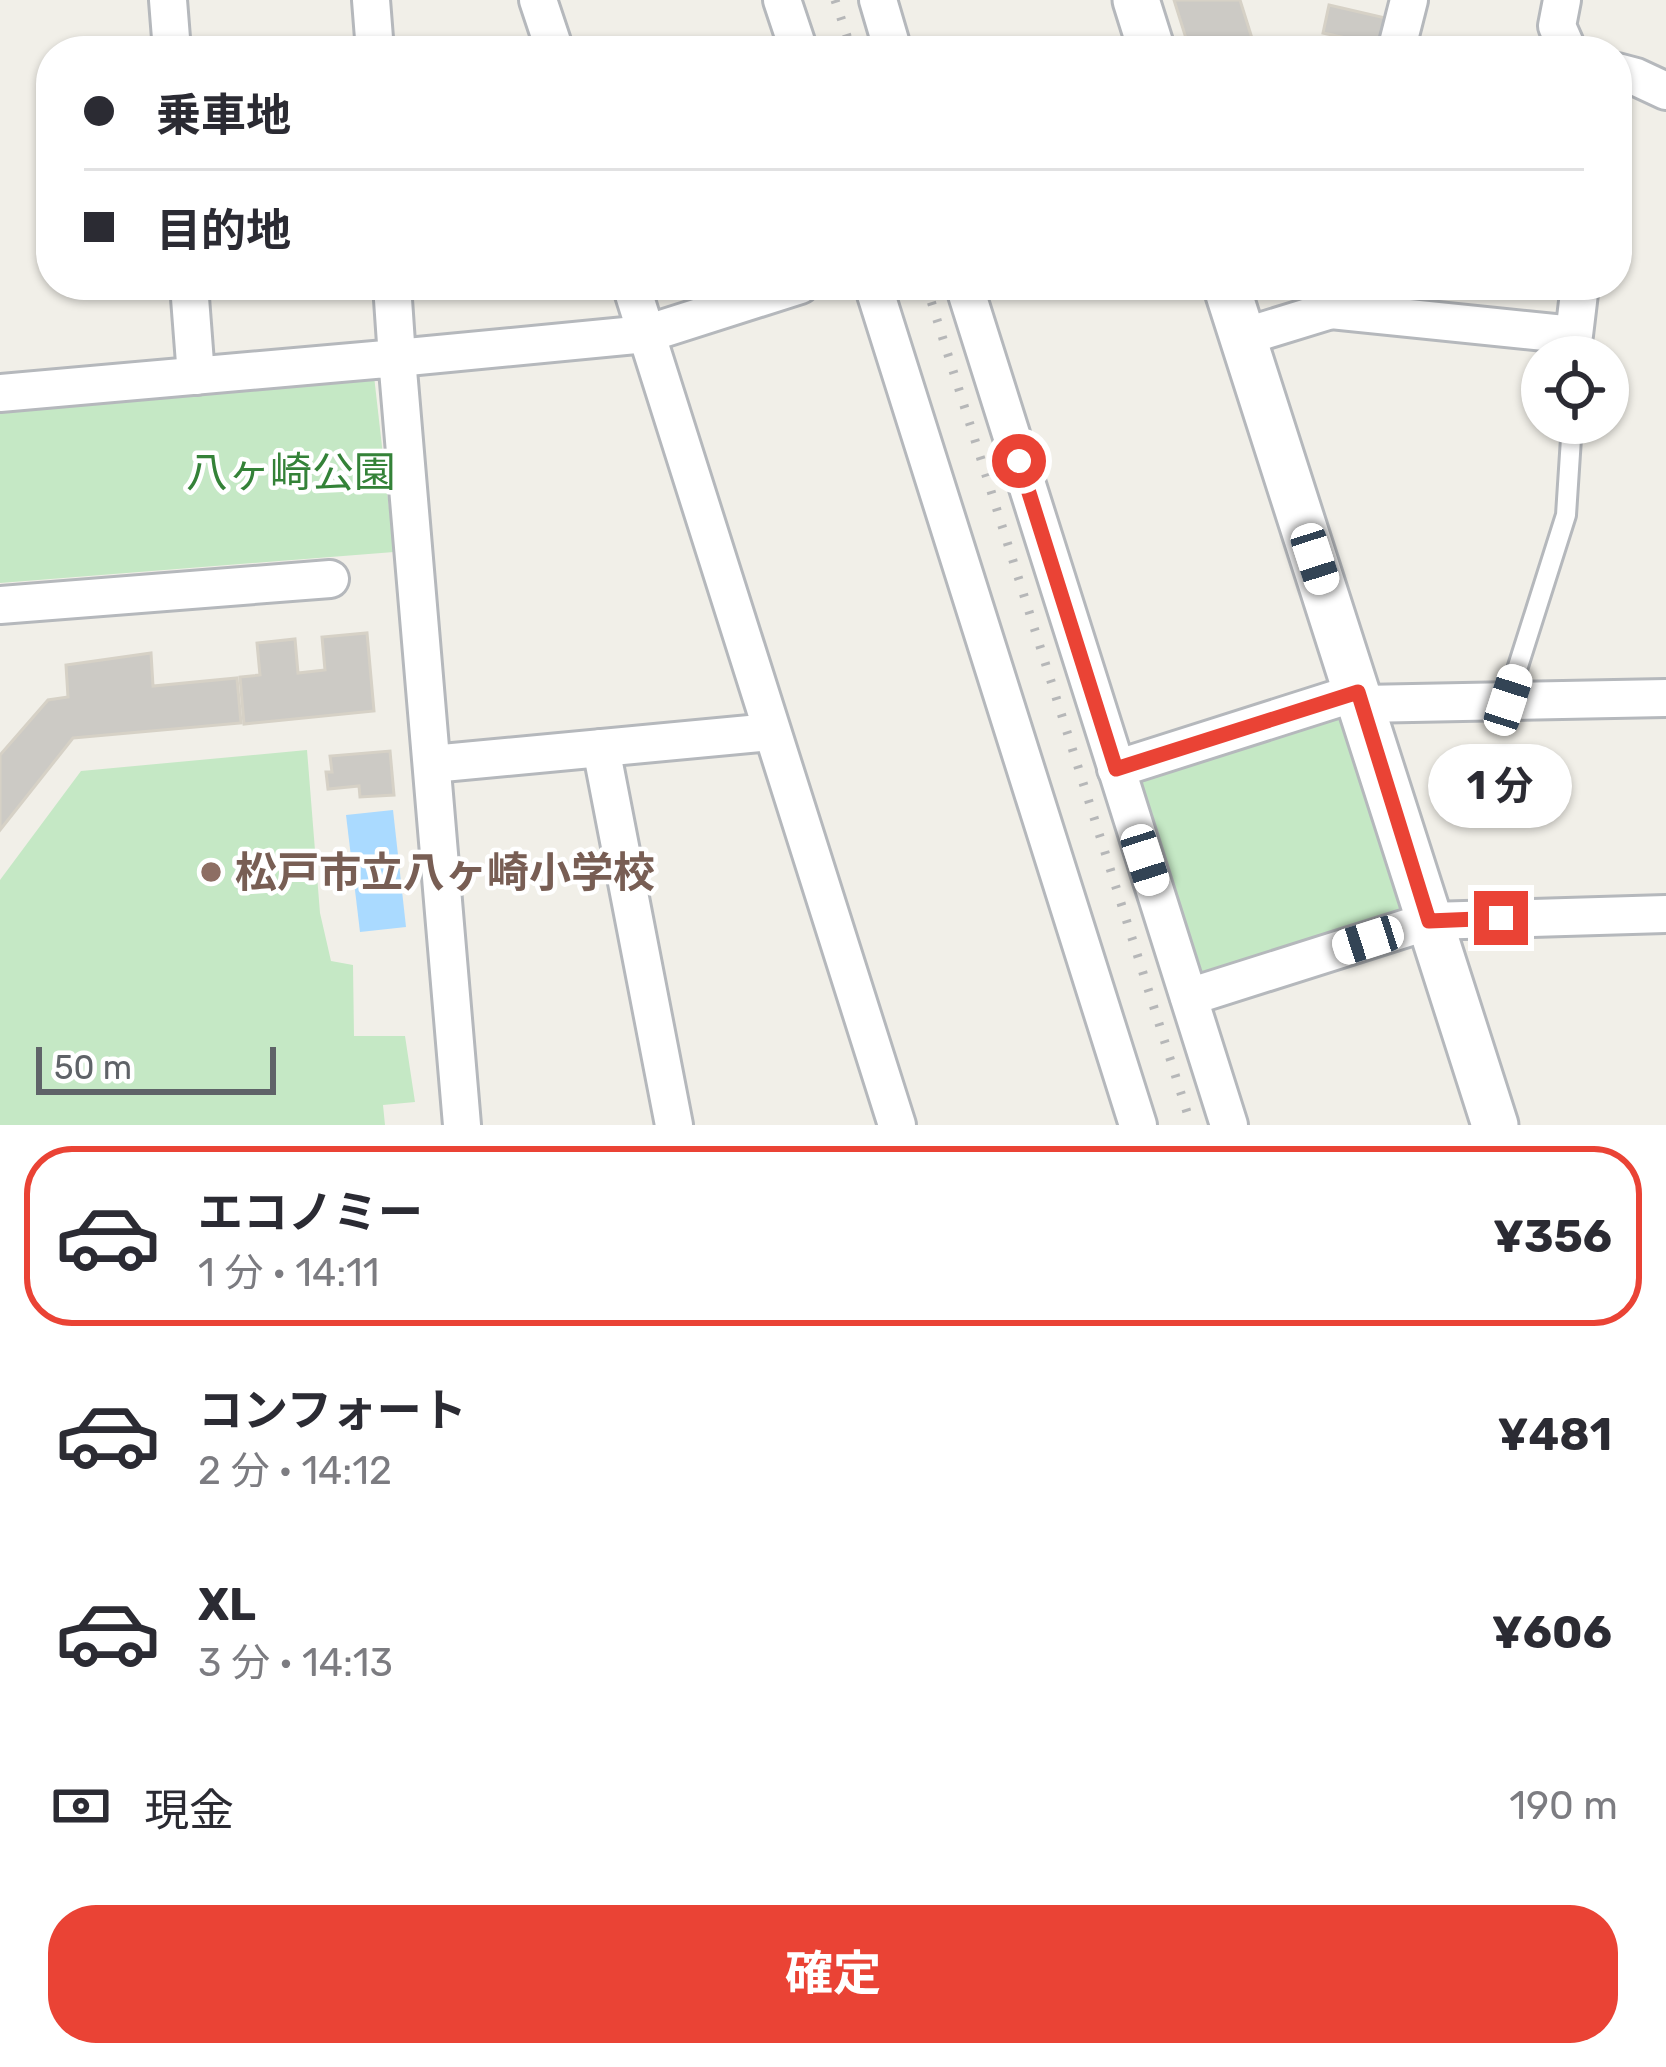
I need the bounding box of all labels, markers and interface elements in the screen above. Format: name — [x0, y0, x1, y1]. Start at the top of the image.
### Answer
text: 乗車地 — [156, 89, 291, 142]
text: 目的地 — [156, 204, 291, 257]
map controls — [1521, 336, 1629, 444]
button: locate — [1521, 336, 1629, 444]
route start — [992, 434, 1046, 488]
park label: 八ヶ崎公園 — [186, 448, 396, 498]
car — [1287, 519, 1343, 599]
car — [1480, 660, 1536, 740]
callout: 1 分 — [1429, 744, 1573, 828]
text: 1 分 — [1467, 763, 1533, 809]
car — [1117, 820, 1173, 900]
place label: 松戸市立八ヶ崎小学校 — [235, 848, 655, 898]
marker: 松戸市立八ヶ崎小学校 — [198, 859, 224, 885]
route end — [1474, 891, 1528, 945]
car — [1328, 912, 1408, 968]
scale bar — [36, 1041, 276, 1094]
text: 50 m — [54, 1048, 132, 1087]
icon: car — [54, 1182, 162, 1290]
text: エコノミー — [198, 1186, 423, 1239]
text: ¥356 — [1493, 1210, 1612, 1263]
text: 1 分 · 14:11 — [198, 1250, 380, 1296]
icon: car — [54, 1380, 162, 1488]
text: コンフォート — [198, 1384, 467, 1437]
text: ¥481 — [1497, 1408, 1612, 1461]
text: 2 分 · 14:12 — [198, 1448, 392, 1494]
icon: car — [54, 1578, 162, 1686]
text: XL — [198, 1578, 256, 1631]
text: ¥606 — [1492, 1606, 1612, 1659]
text: 3 分 · 14:13 — [198, 1640, 393, 1686]
icon: cash — [48, 1773, 114, 1839]
text: 190 m — [1509, 1783, 1618, 1829]
text: 現金 — [144, 1784, 234, 1837]
button: 確定 — [48, 1905, 1618, 2043]

